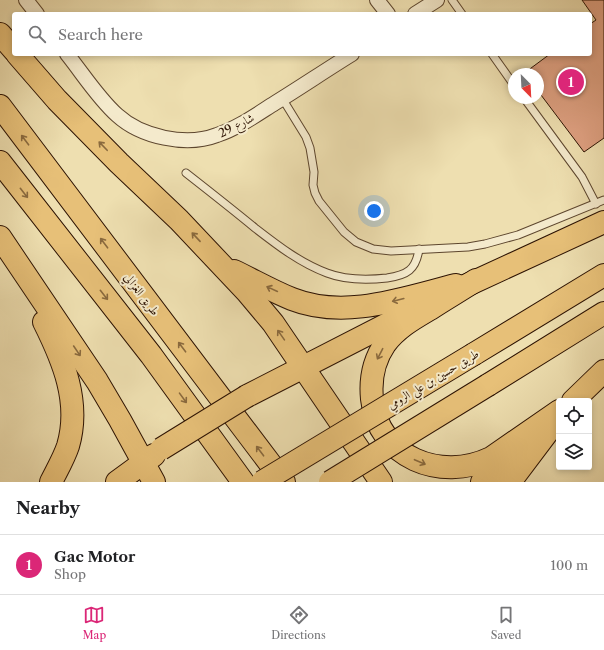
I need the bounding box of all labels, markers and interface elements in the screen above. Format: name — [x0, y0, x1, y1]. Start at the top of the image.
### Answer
search box — [12, 12, 592, 56]
icon: search — [26, 23, 48, 45]
text: Search here — [58, 25, 143, 44]
pin: 1 — [558, 67, 584, 97]
north arrow — [508, 68, 544, 104]
street label: شارع 29 — [216, 110, 258, 144]
one-way arrow — [21, 134, 29, 145]
one-way arrow — [98, 141, 108, 151]
one-way arrow — [20, 187, 28, 198]
your location — [364, 201, 384, 221]
one-way arrow — [191, 232, 200, 242]
one-way arrow — [99, 238, 108, 249]
street label: طريق الغزالي — [119, 270, 163, 320]
one-way arrow — [266, 285, 278, 292]
one-way arrow — [100, 289, 108, 300]
one-way arrow — [392, 296, 405, 304]
one-way arrow — [277, 330, 285, 341]
one-way arrow — [178, 342, 186, 353]
one-way arrow — [73, 345, 81, 356]
street label: طريق حسين بن علي الرومي — [385, 346, 484, 416]
one-way arrow — [376, 347, 383, 359]
one-way arrow — [179, 393, 187, 404]
map controls — [556, 398, 592, 470]
button: locate — [556, 398, 592, 434]
button: layers — [556, 434, 592, 470]
one-way arrow — [256, 445, 264, 456]
one-way arrow — [413, 459, 425, 466]
text: Nearby — [16, 498, 80, 518]
text: Gac Motor — [54, 547, 135, 566]
text: 1 — [26, 557, 32, 573]
text: 100 m — [550, 557, 588, 573]
text: Shop — [54, 566, 86, 582]
tab: Map — [83, 604, 106, 642]
tab: Directions — [271, 604, 326, 642]
tab: Saved — [491, 604, 521, 642]

